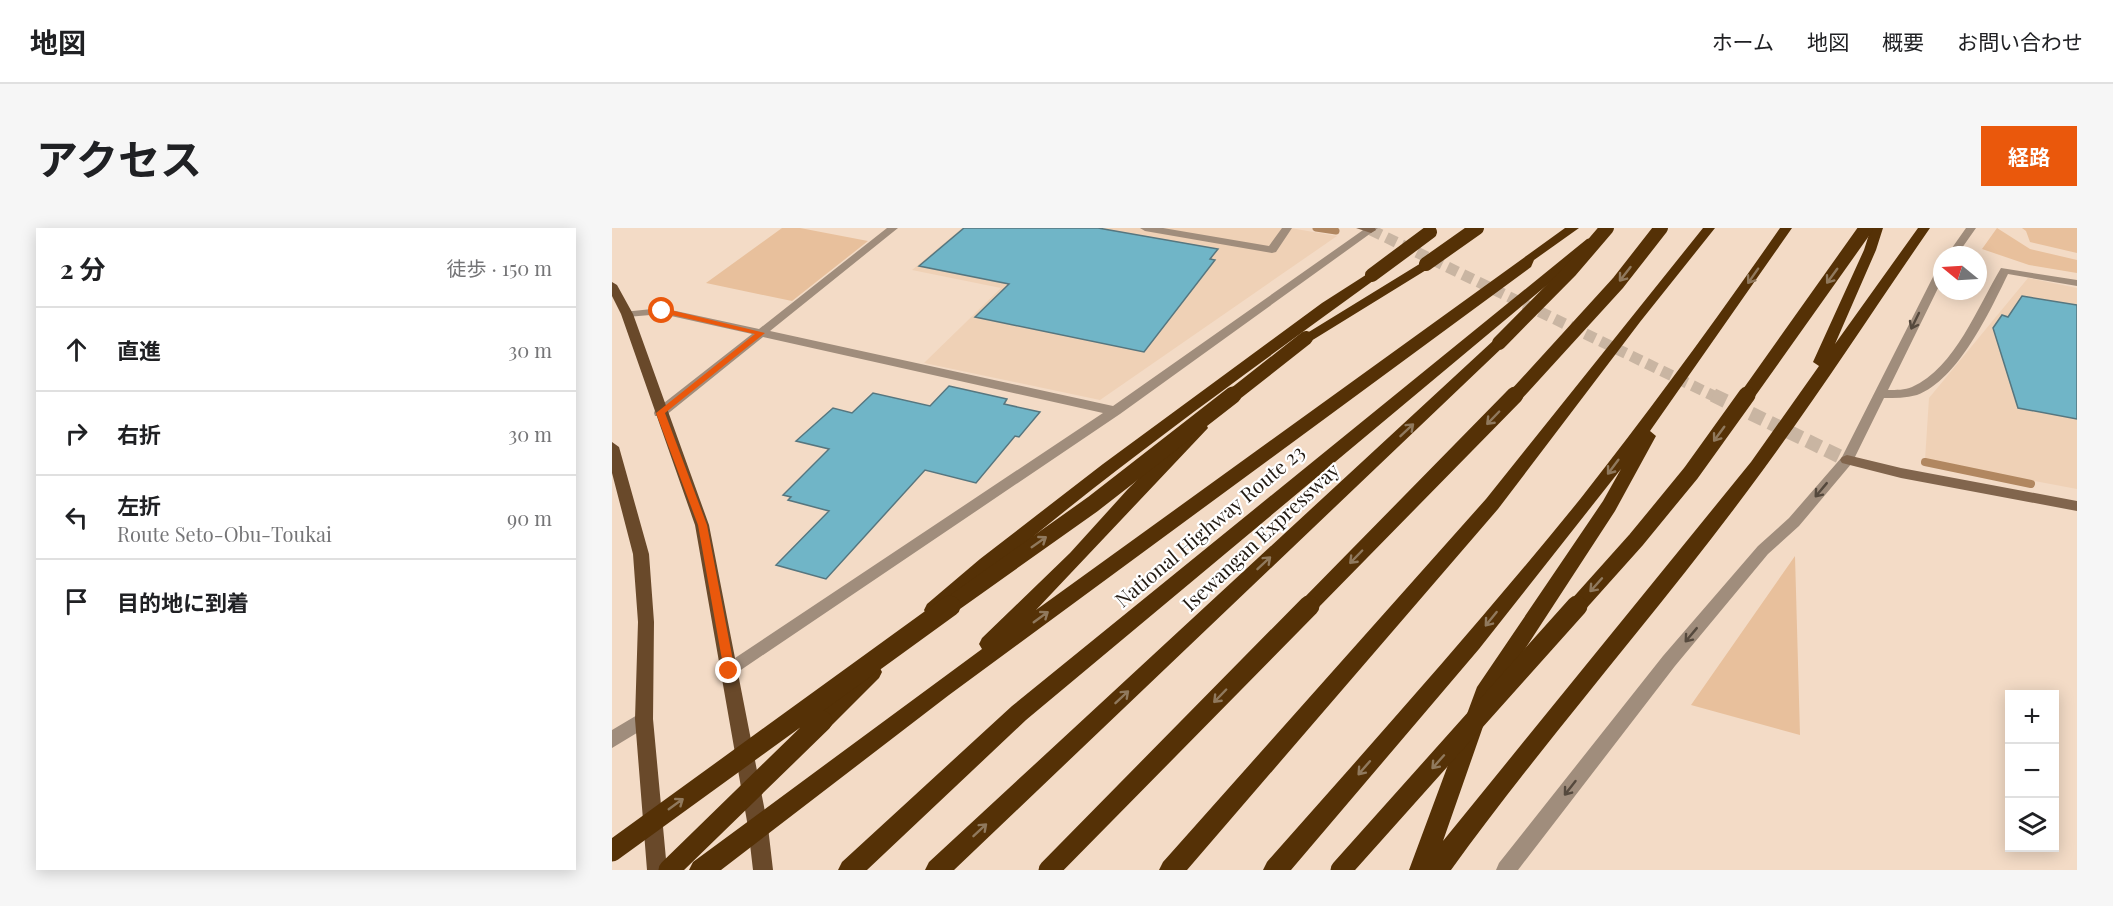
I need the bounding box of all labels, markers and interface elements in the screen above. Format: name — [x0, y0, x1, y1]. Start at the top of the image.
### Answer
text: 地図 — [30, 23, 86, 60]
text: ホーム — [1712, 27, 1774, 55]
text: 地図 — [1807, 27, 1849, 55]
text: 概要 — [1882, 27, 1924, 55]
text: お問い合わせ — [1957, 27, 2083, 55]
button: 経路 — [1981, 126, 2077, 186]
text: アクセス — [36, 130, 202, 186]
north arrow — [1933, 246, 1987, 300]
text: 2 分 — [60, 251, 105, 286]
text: 徒歩 · 150 m — [447, 254, 552, 281]
one-way arrow — [1618, 266, 1631, 282]
one-way arrow — [1826, 267, 1839, 283]
one-way arrow — [1747, 268, 1759, 284]
route start — [648, 297, 674, 323]
one-way arrow — [1908, 311, 1920, 329]
icon: ahead — [60, 333, 93, 366]
text: 直進 — [117, 335, 161, 365]
text: 30 m — [508, 336, 552, 363]
one-way arrow — [1486, 410, 1500, 425]
icon: right — [60, 417, 93, 450]
text: 右折 — [117, 419, 161, 449]
text: 30 m — [508, 420, 552, 447]
one-way arrow — [1399, 423, 1414, 437]
one-way arrow — [1713, 426, 1725, 442]
street label: National Highway Route 23 — [1109, 438, 1309, 612]
street label: Isewangan Expressway — [1176, 456, 1344, 616]
one-way arrow — [1606, 459, 1619, 475]
one-way arrow — [1814, 482, 1827, 498]
text: 左折 — [117, 490, 161, 520]
icon: left — [60, 501, 93, 534]
text: 90 m — [507, 504, 552, 531]
text: Route Seto-Obu-Toukai — [117, 520, 332, 547]
one-way arrow — [1030, 536, 1046, 548]
one-way arrow — [1349, 549, 1364, 564]
one-way arrow — [1257, 556, 1272, 570]
one-way arrow — [1589, 577, 1603, 592]
icon: arrive — [60, 585, 93, 618]
text: 目的地に到着 — [117, 587, 249, 617]
one-way arrow — [1032, 611, 1048, 623]
one-way arrow — [1484, 611, 1497, 627]
one-way arrow — [1684, 627, 1697, 643]
route end — [715, 657, 741, 683]
one-way arrow — [1212, 688, 1227, 703]
one-way arrow — [1115, 689, 1130, 704]
map controls — [2005, 690, 2059, 852]
button: + — [2005, 690, 2059, 744]
button: − — [2005, 744, 2059, 798]
one-way arrow — [1431, 754, 1445, 769]
one-way arrow — [1357, 760, 1371, 775]
one-way arrow — [1563, 780, 1576, 796]
one-way arrow — [668, 798, 684, 810]
button: layers — [2005, 798, 2059, 852]
one-way arrow — [972, 823, 987, 837]

